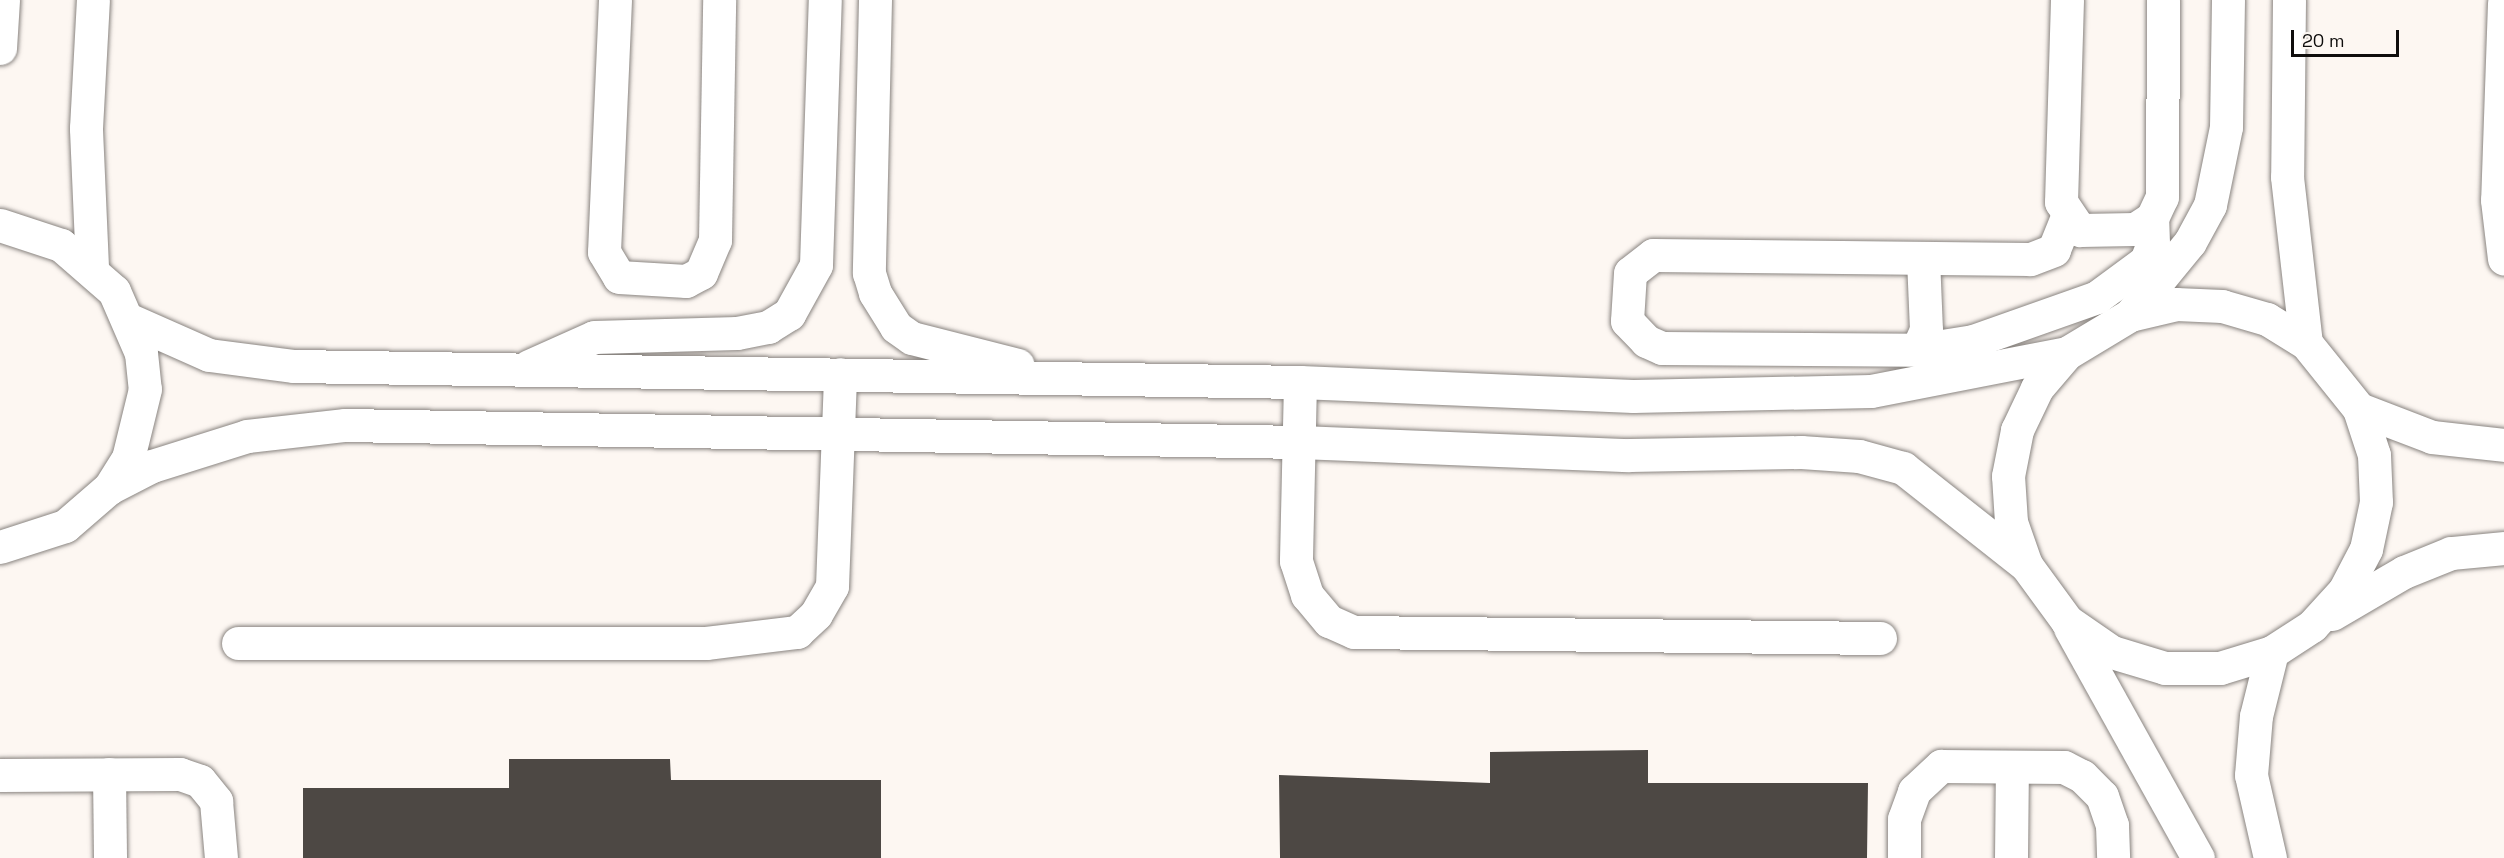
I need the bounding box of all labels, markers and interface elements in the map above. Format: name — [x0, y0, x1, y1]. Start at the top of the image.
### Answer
scale bar — [2294, 18, 2402, 56]
text: 20 m — [2302, 29, 2345, 52]

